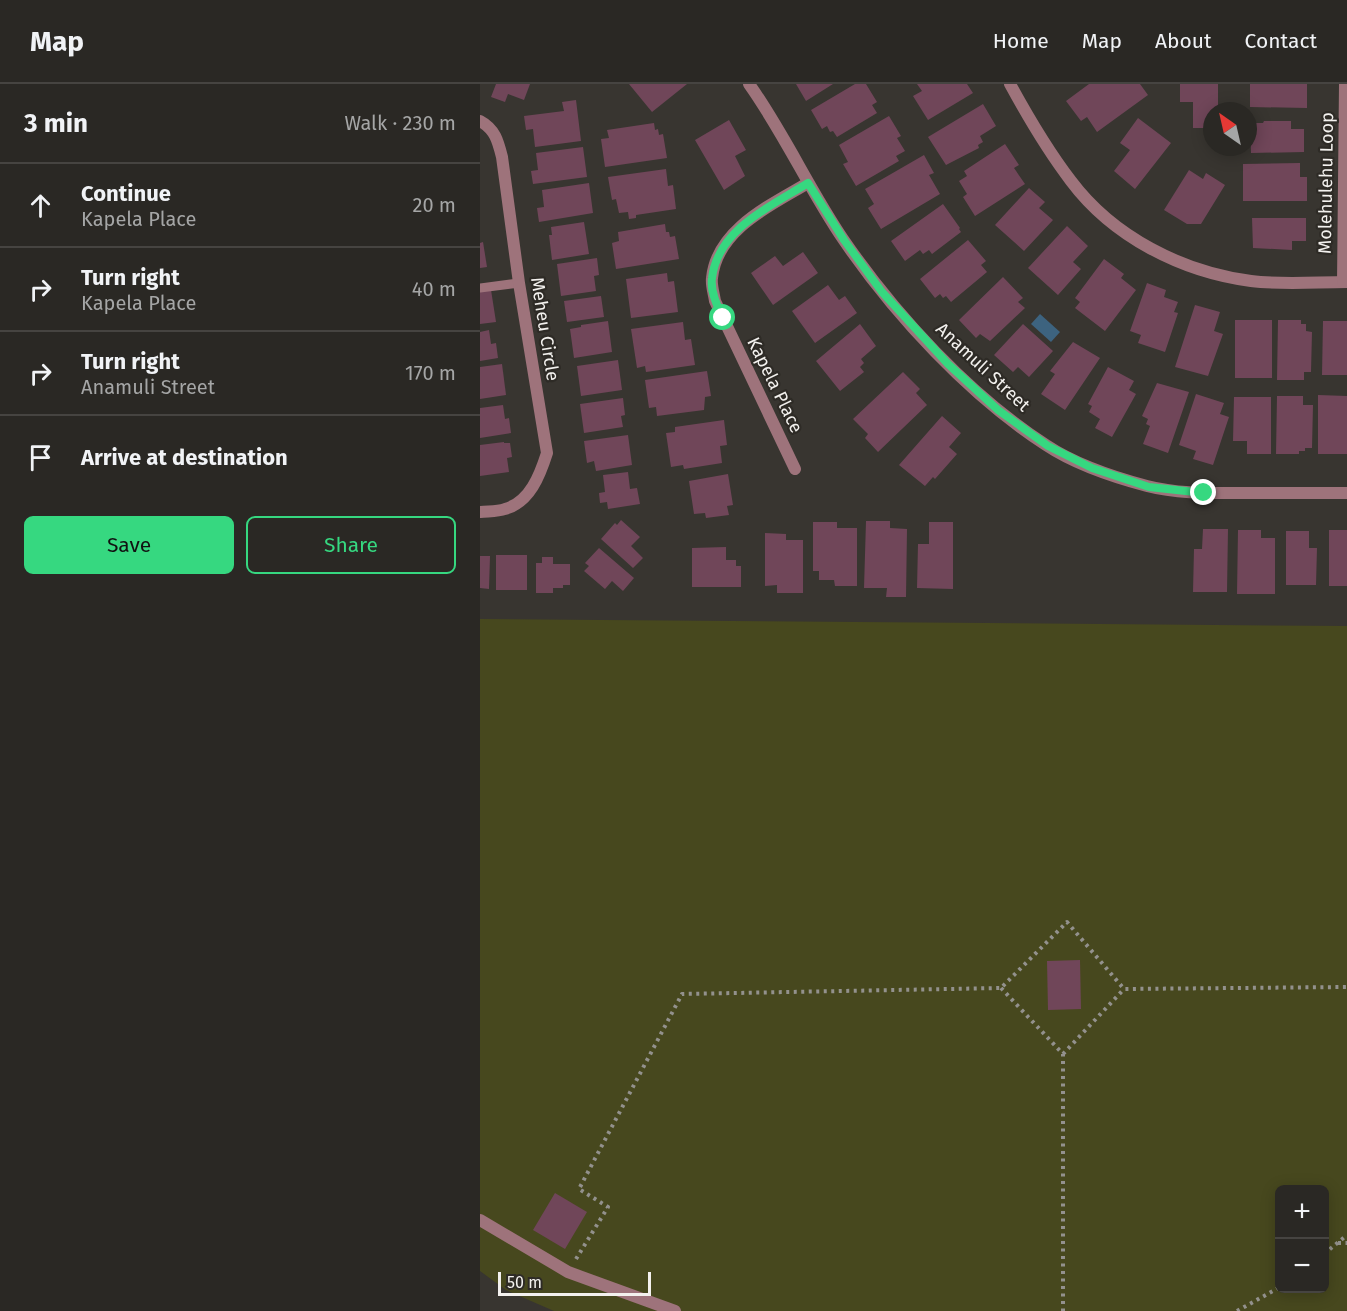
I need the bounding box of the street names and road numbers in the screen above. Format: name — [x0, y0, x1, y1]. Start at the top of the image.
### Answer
street label: Molehulehu Loop — [1314, 112, 1338, 254]
street label: Meheu Circle — [526, 276, 564, 382]
street label: Anamuli Street — [931, 318, 1035, 416]
street label: Kapela Place — [742, 334, 808, 436]

